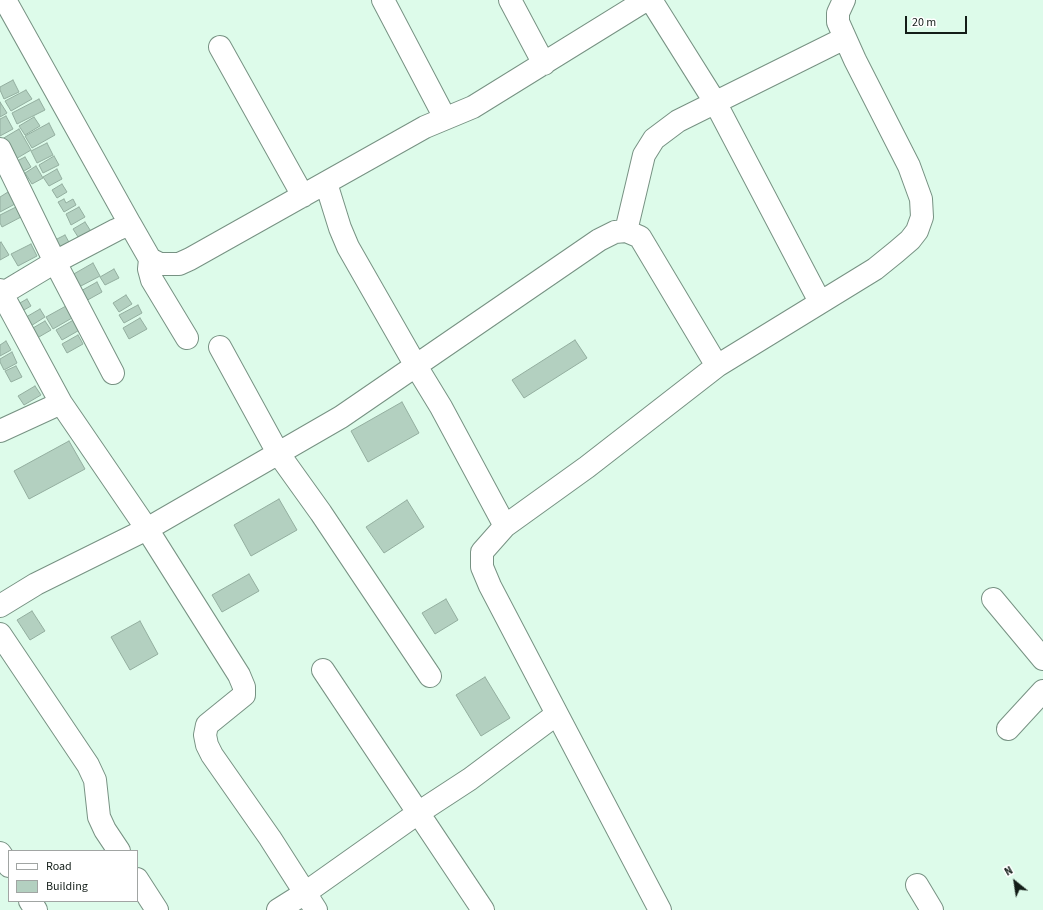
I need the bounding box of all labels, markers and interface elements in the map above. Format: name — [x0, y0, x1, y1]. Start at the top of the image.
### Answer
scale bar — [907, 8, 969, 34]
text: 20 m — [912, 14, 936, 31]
legend — [8, 850, 138, 902]
text: Road — [46, 858, 72, 875]
north arrow — [995, 862, 1035, 902]
text: N — [1002, 863, 1016, 880]
text: Building — [46, 878, 88, 895]

